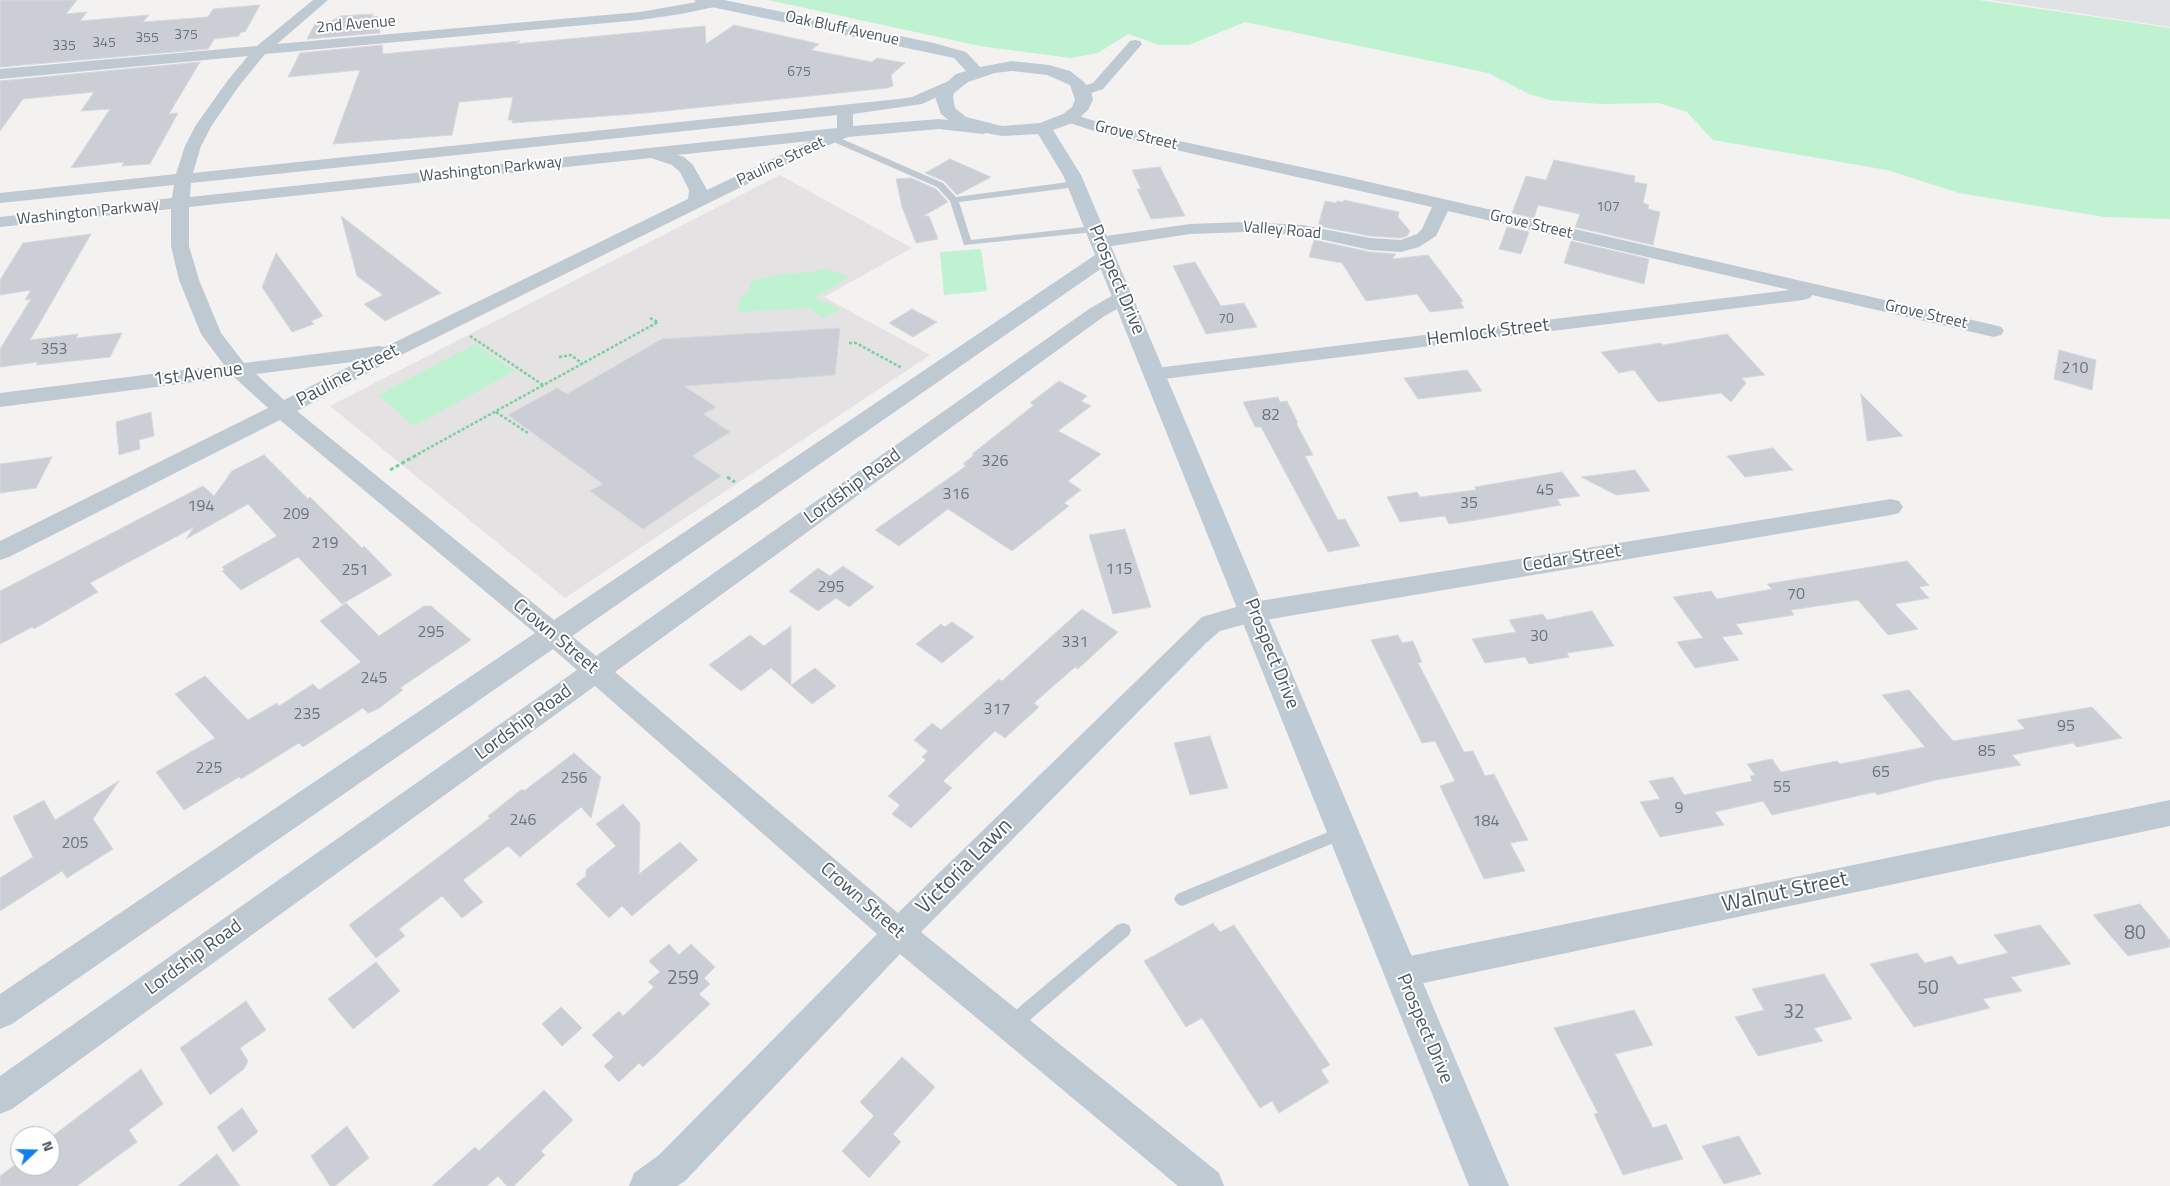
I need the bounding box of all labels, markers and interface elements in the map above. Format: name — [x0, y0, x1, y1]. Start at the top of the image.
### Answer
street label: Oak Bluff Avenue — [783, 8, 901, 50]
street label: 2nd Avenue — [316, 12, 396, 38]
house number: 375 — [174, 28, 198, 44]
house number: 355 — [135, 31, 159, 47]
house number: 345 — [92, 36, 116, 52]
house number: 335 — [52, 39, 76, 55]
house number: 675 — [787, 65, 811, 81]
street label: Grove Street — [1093, 117, 1179, 155]
street label: Pauline Street — [734, 133, 828, 191]
street label: Washington Parkway — [419, 153, 563, 187]
street label: Washington Parkway — [16, 196, 160, 230]
house number: 107 — [1596, 200, 1620, 216]
street label: Grove Street — [1488, 206, 1574, 244]
street label: Valley Road — [1242, 218, 1322, 244]
street label: Prospect Drive — [1083, 222, 1149, 338]
street label: Grove Street — [1883, 296, 1969, 334]
house number: 70 — [1218, 312, 1234, 328]
street label: Hemlock Street — [1425, 314, 1551, 352]
house number: 353 — [41, 340, 67, 360]
street label: Pauline Street — [293, 340, 403, 412]
street label: 1st Avenue — [152, 358, 244, 392]
house number: 210 — [2062, 359, 2088, 379]
house number: 82 — [1262, 406, 1280, 426]
street label: Lordship Road — [800, 444, 906, 530]
house number: 326 — [982, 452, 1008, 472]
house number: 45 — [1536, 481, 1554, 501]
house number: 316 — [943, 485, 969, 505]
house number: 35 — [1460, 494, 1478, 514]
house number: 194 — [188, 497, 214, 517]
house number: 209 — [283, 505, 309, 525]
house number: 219 — [312, 534, 338, 554]
street label: Cedar Street — [1521, 540, 1623, 578]
house number: 115 — [1106, 560, 1132, 580]
house number: 251 — [342, 561, 368, 581]
house number: 295 — [818, 578, 844, 598]
house number: 70 — [1787, 585, 1805, 605]
street label: Crown Street — [508, 595, 602, 679]
street label: Prospect Drive — [1239, 596, 1303, 712]
house number: 295 — [418, 623, 444, 643]
house number: 30 — [1530, 627, 1548, 647]
house number: 331 — [1062, 633, 1088, 653]
house number: 245 — [361, 669, 387, 689]
street label: Lordship Road — [471, 680, 577, 766]
house number: 317 — [984, 700, 1010, 720]
house number: 235 — [294, 705, 320, 725]
house number: 95 — [2057, 717, 2075, 737]
house number: 85 — [1978, 742, 1996, 762]
house number: 225 — [196, 759, 222, 779]
house number: 65 — [1872, 763, 1890, 783]
house number: 256 — [561, 769, 587, 789]
house number: 55 — [1773, 778, 1791, 798]
house number: 9 — [1675, 799, 1683, 819]
house number: 246 — [510, 811, 536, 831]
house number: 184 — [1473, 812, 1499, 832]
street label: Victoria Lawn — [911, 813, 1019, 921]
house number: 205 — [62, 834, 88, 854]
street label: Crown Street — [815, 858, 909, 944]
street label: Walnut Street — [1720, 867, 1850, 919]
street label: Lordship Road — [141, 915, 247, 1001]
house number: 80 — [2124, 923, 2146, 945]
house number: 259 — [667, 968, 699, 990]
street label: Prospect Drive — [1391, 971, 1457, 1087]
house number: 50 — [1917, 978, 1939, 1000]
house number: 32 — [1783, 1002, 1805, 1024]
north arrow — [10, 1126, 60, 1176]
text: N — [37, 1138, 60, 1154]

